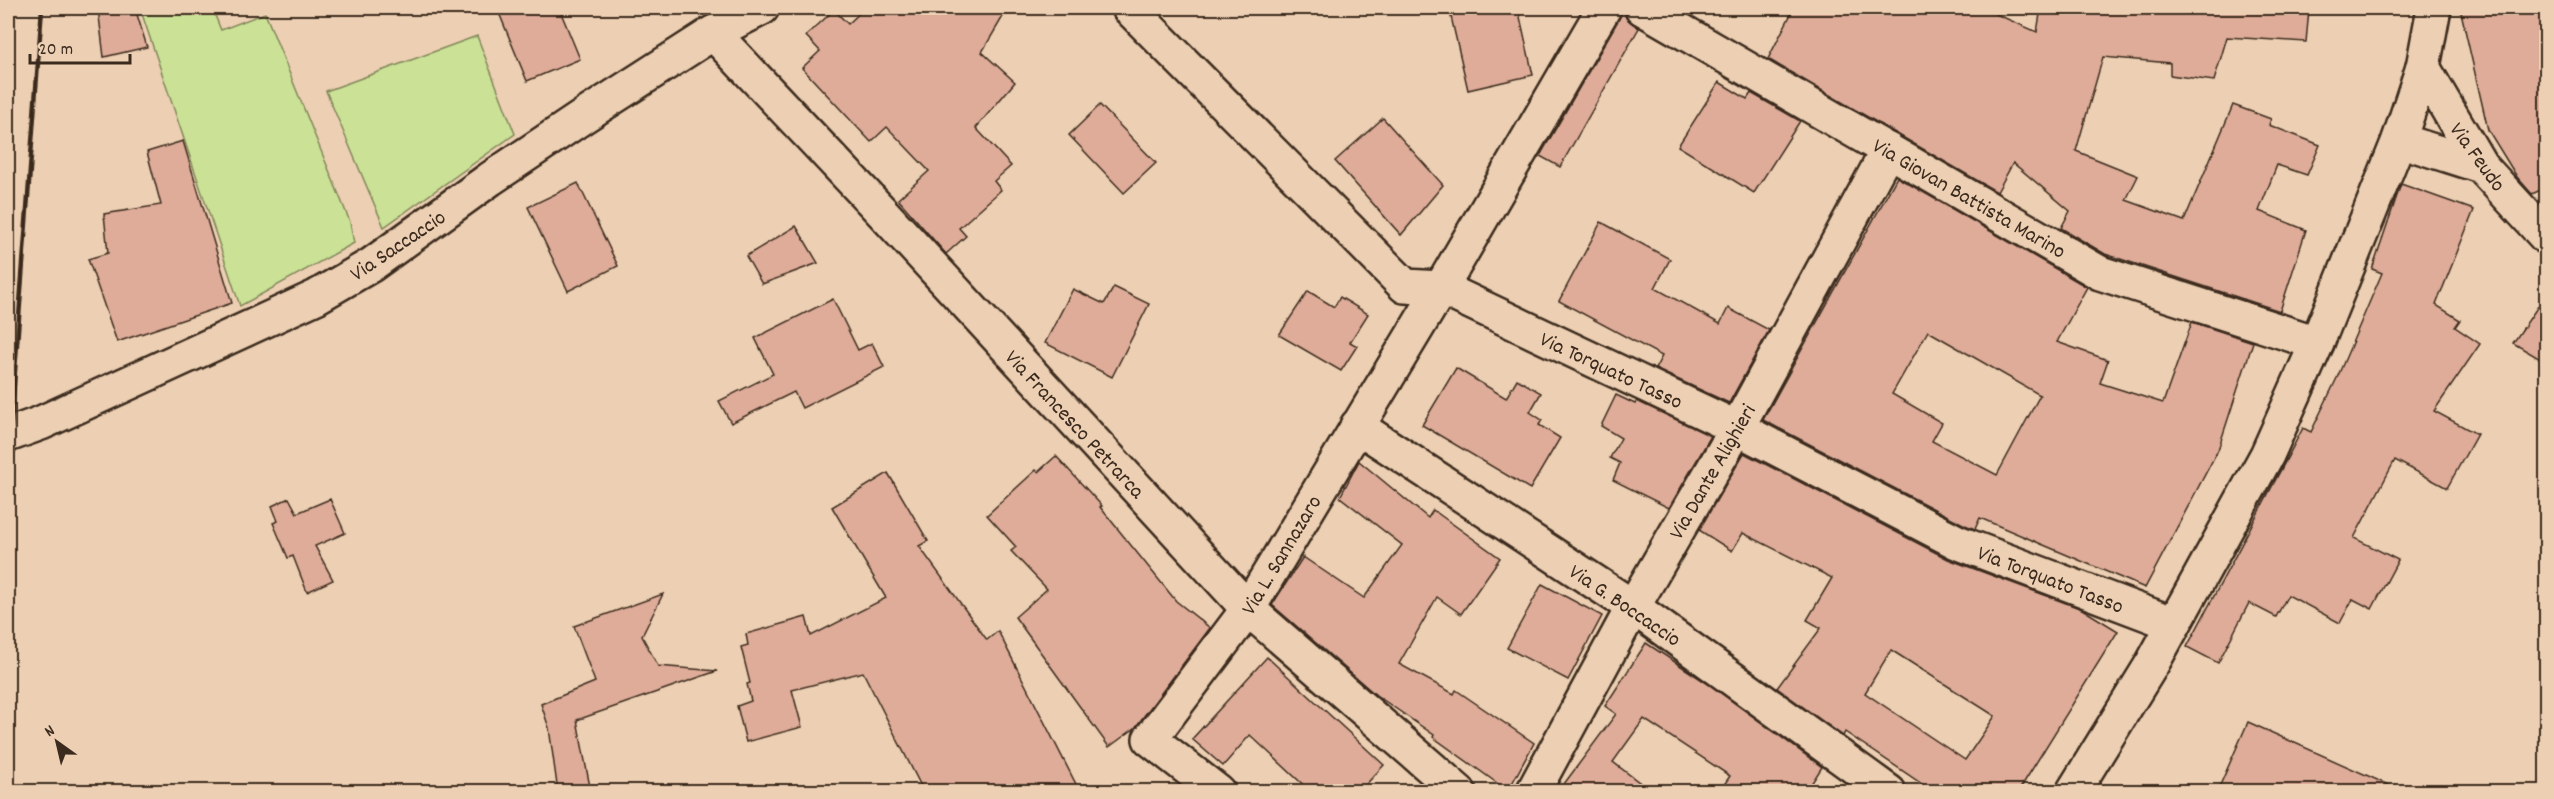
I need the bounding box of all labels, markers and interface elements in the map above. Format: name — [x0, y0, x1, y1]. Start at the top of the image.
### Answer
scale bar — [30, 27, 130, 65]
text: 20 m — [39, 38, 73, 63]
street label: Via Feudo — [2440, 117, 2512, 199]
street label: Via Giovan Battista Marino — [1866, 132, 2071, 268]
street label: Via Saccaccio — [345, 203, 453, 290]
street label: Via Torquato Tasso — [1534, 325, 1687, 419]
street label: Via Francesco Petrarca — [996, 344, 1151, 507]
street label: Via Dante Alighieri — [1663, 399, 1765, 546]
street label: Via L. Sannazaro — [1235, 490, 1331, 622]
street label: Via Torquato Tasso — [1972, 539, 2128, 623]
street label: Via G. Boccaccio — [1562, 558, 1686, 656]
north arrow — [27, 712, 87, 772]
text: N — [40, 720, 60, 743]

